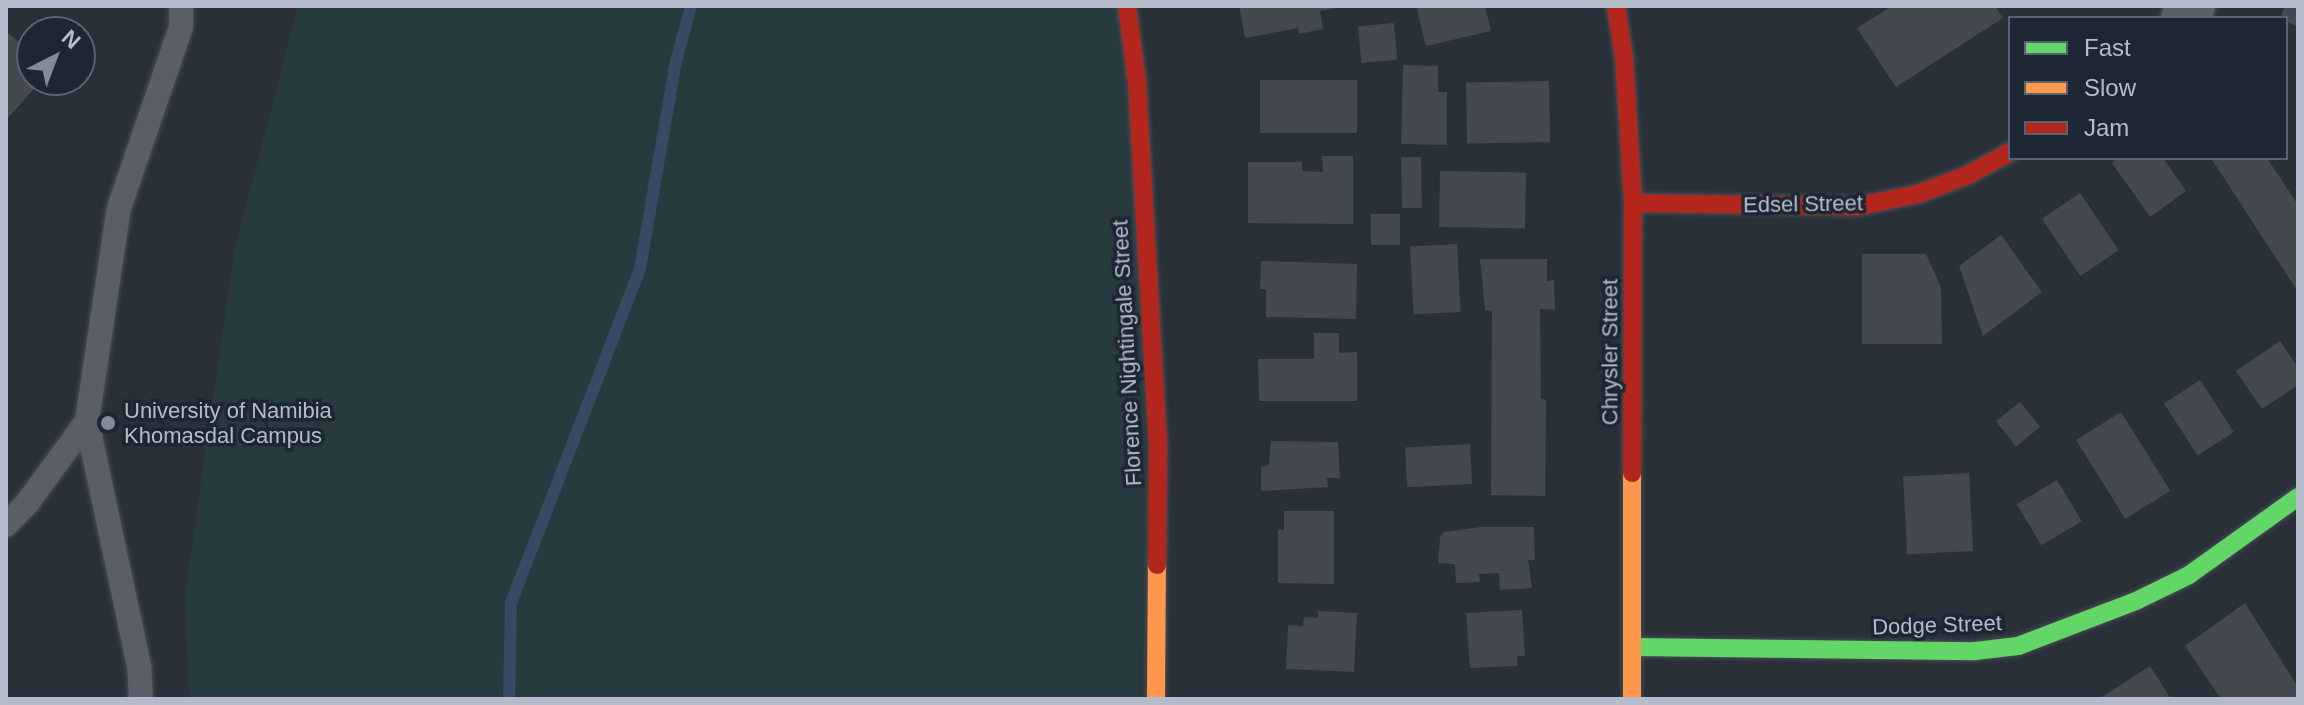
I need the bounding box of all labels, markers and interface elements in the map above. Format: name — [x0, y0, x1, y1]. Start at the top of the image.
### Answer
north arrow — [16, 16, 96, 96]
legend — [2008, 16, 2288, 160]
text: N — [57, 25, 85, 54]
text: Fast — [2084, 34, 2131, 61]
text: Slow — [2084, 74, 2136, 101]
text: Jam — [2084, 114, 2129, 141]
street label: Edsel Street — [1743, 190, 1863, 218]
street label: Florence Nightingale Street — [1107, 219, 1147, 487]
street label: Chrysler Street — [1597, 279, 1623, 425]
place label: University of Namibia Khomasdal Campus — [124, 397, 332, 448]
marker: University of Namibia Khomasdal Campus — [99, 414, 117, 432]
street label: Dodge Street — [1872, 610, 2002, 640]

